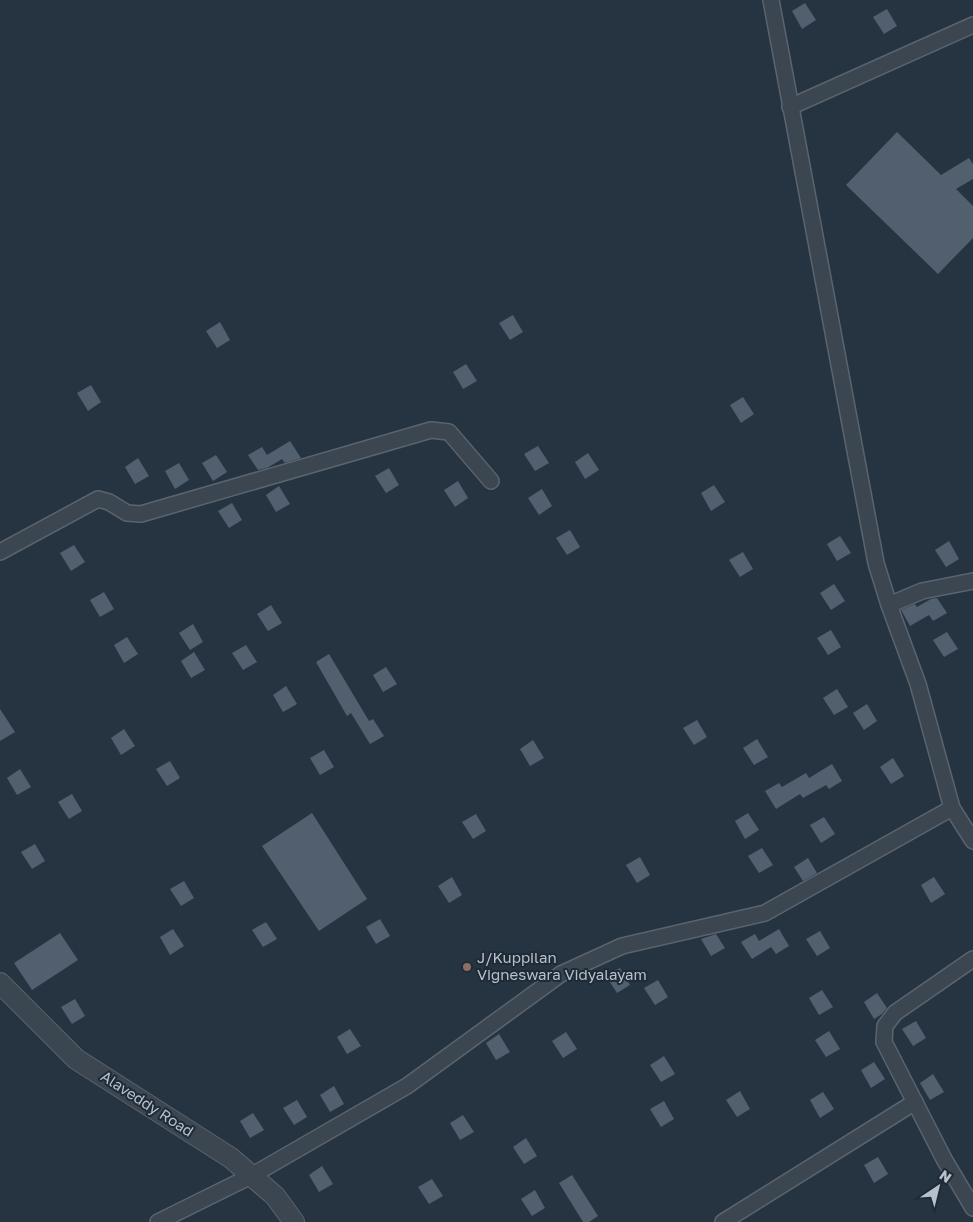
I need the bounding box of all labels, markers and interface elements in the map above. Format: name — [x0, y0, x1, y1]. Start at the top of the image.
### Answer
place label: J/Kuppilan Vigneswara Vidyalayam — [477, 948, 647, 983]
marker: J/Kuppilan Vigneswara Vidyalayam — [461, 961, 473, 973]
street label: Alaveddy Road — [98, 1067, 197, 1140]
north arrow — [913, 1162, 963, 1212]
text: N — [937, 1166, 955, 1186]

